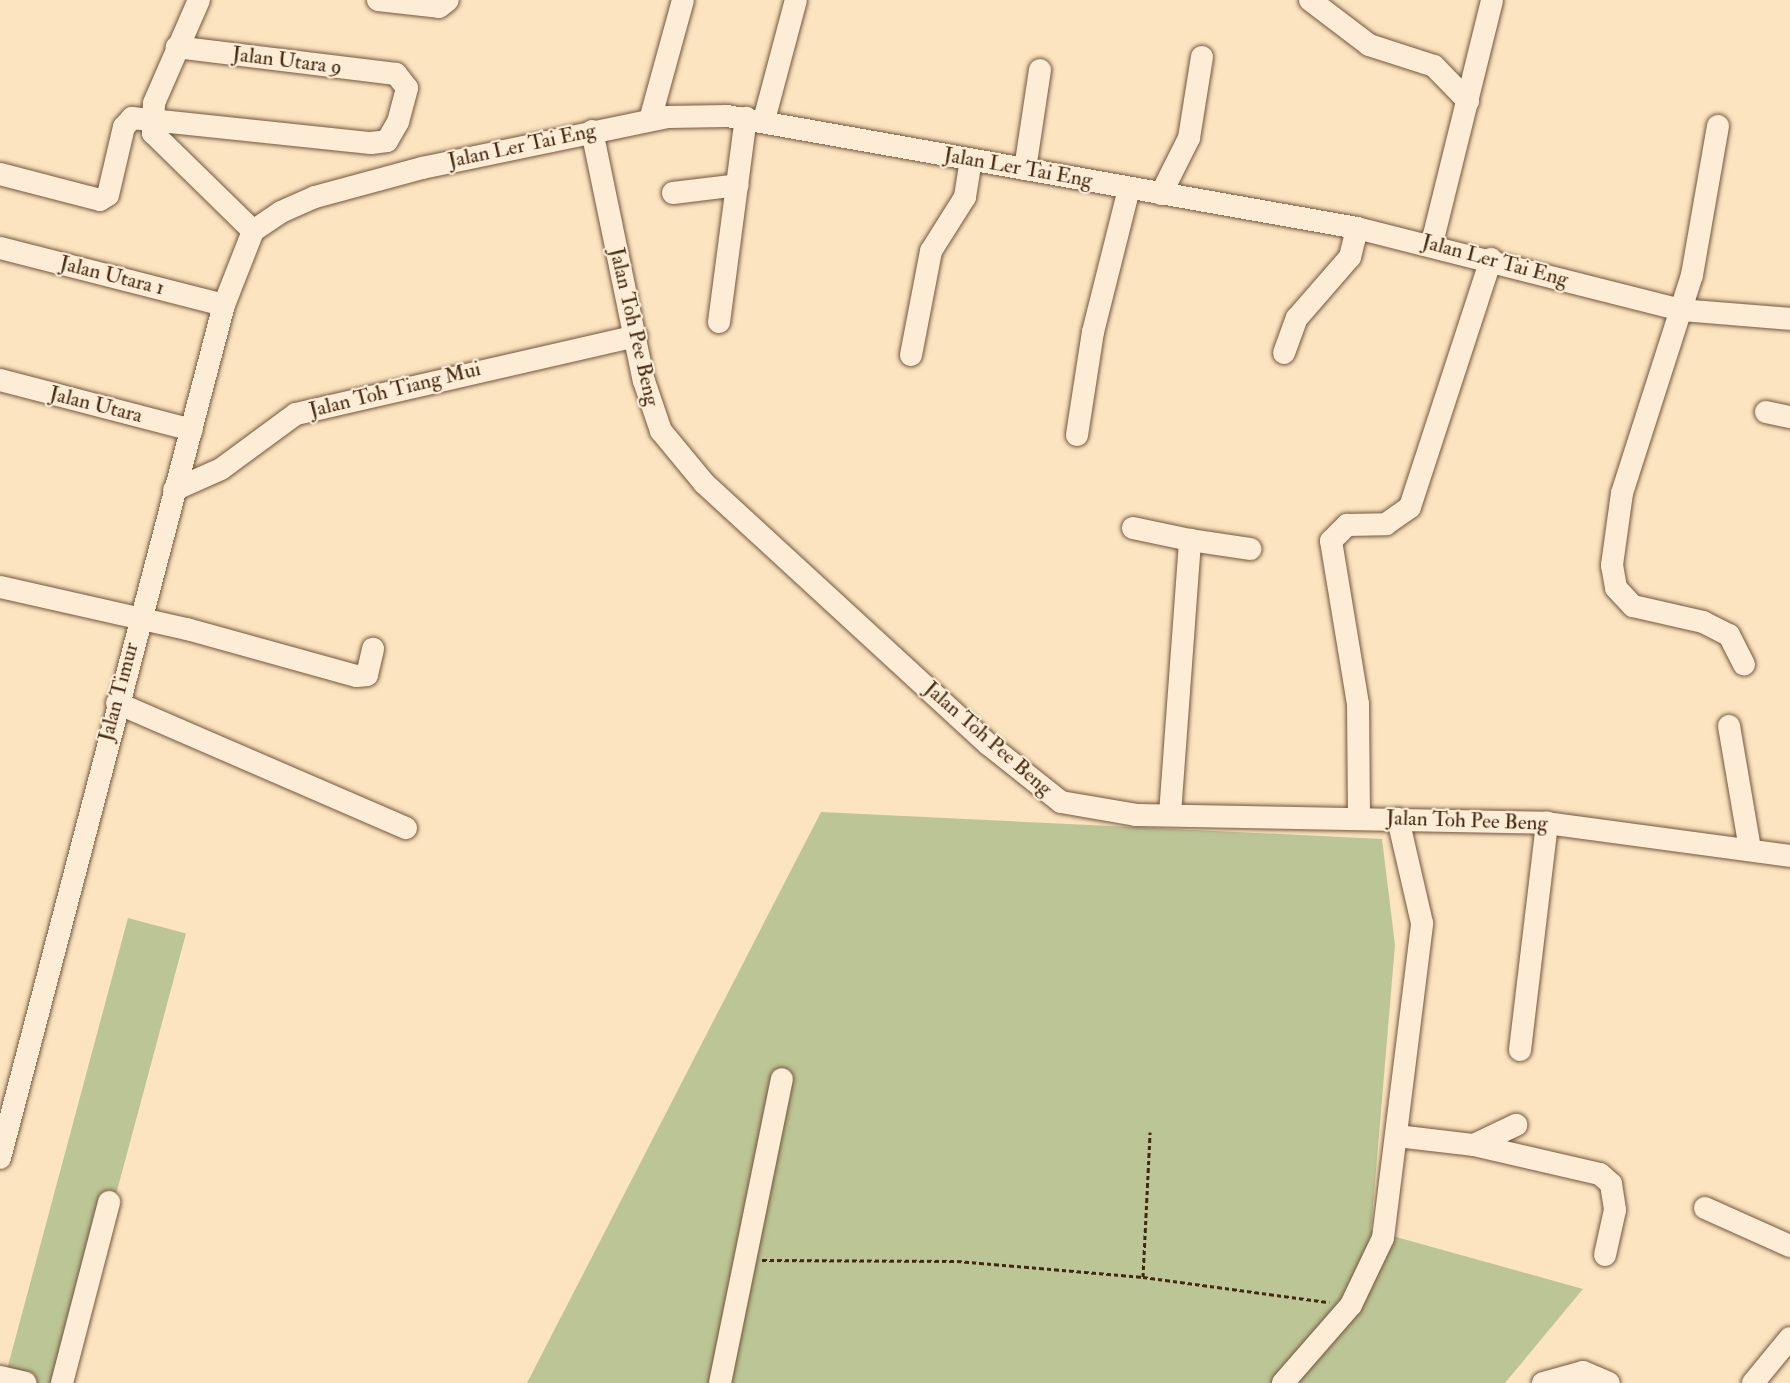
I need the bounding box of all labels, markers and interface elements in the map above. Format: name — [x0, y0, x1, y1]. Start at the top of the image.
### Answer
street label: Jalan Utara 9 — [231, 42, 343, 80]
street label: Jalan Ler Tai Eng — [446, 118, 598, 174]
street label: Jalan Ler Tai Eng — [942, 143, 1094, 193]
street label: Jalan Ler Tai Eng — [1419, 229, 1571, 293]
street label: Jalan Toh Pee Beng — [604, 245, 664, 409]
street label: Jalan Utara 1 — [57, 251, 167, 301]
street label: Jalan Toh Tiang Mui — [307, 357, 483, 423]
street label: Jalan Utara — [47, 381, 145, 429]
street label: Jalan Timur — [94, 640, 144, 744]
street label: Jalan Toh Pee Beng — [919, 676, 1057, 802]
street label: Jalan Toh Pee Beng — [1386, 806, 1548, 836]

